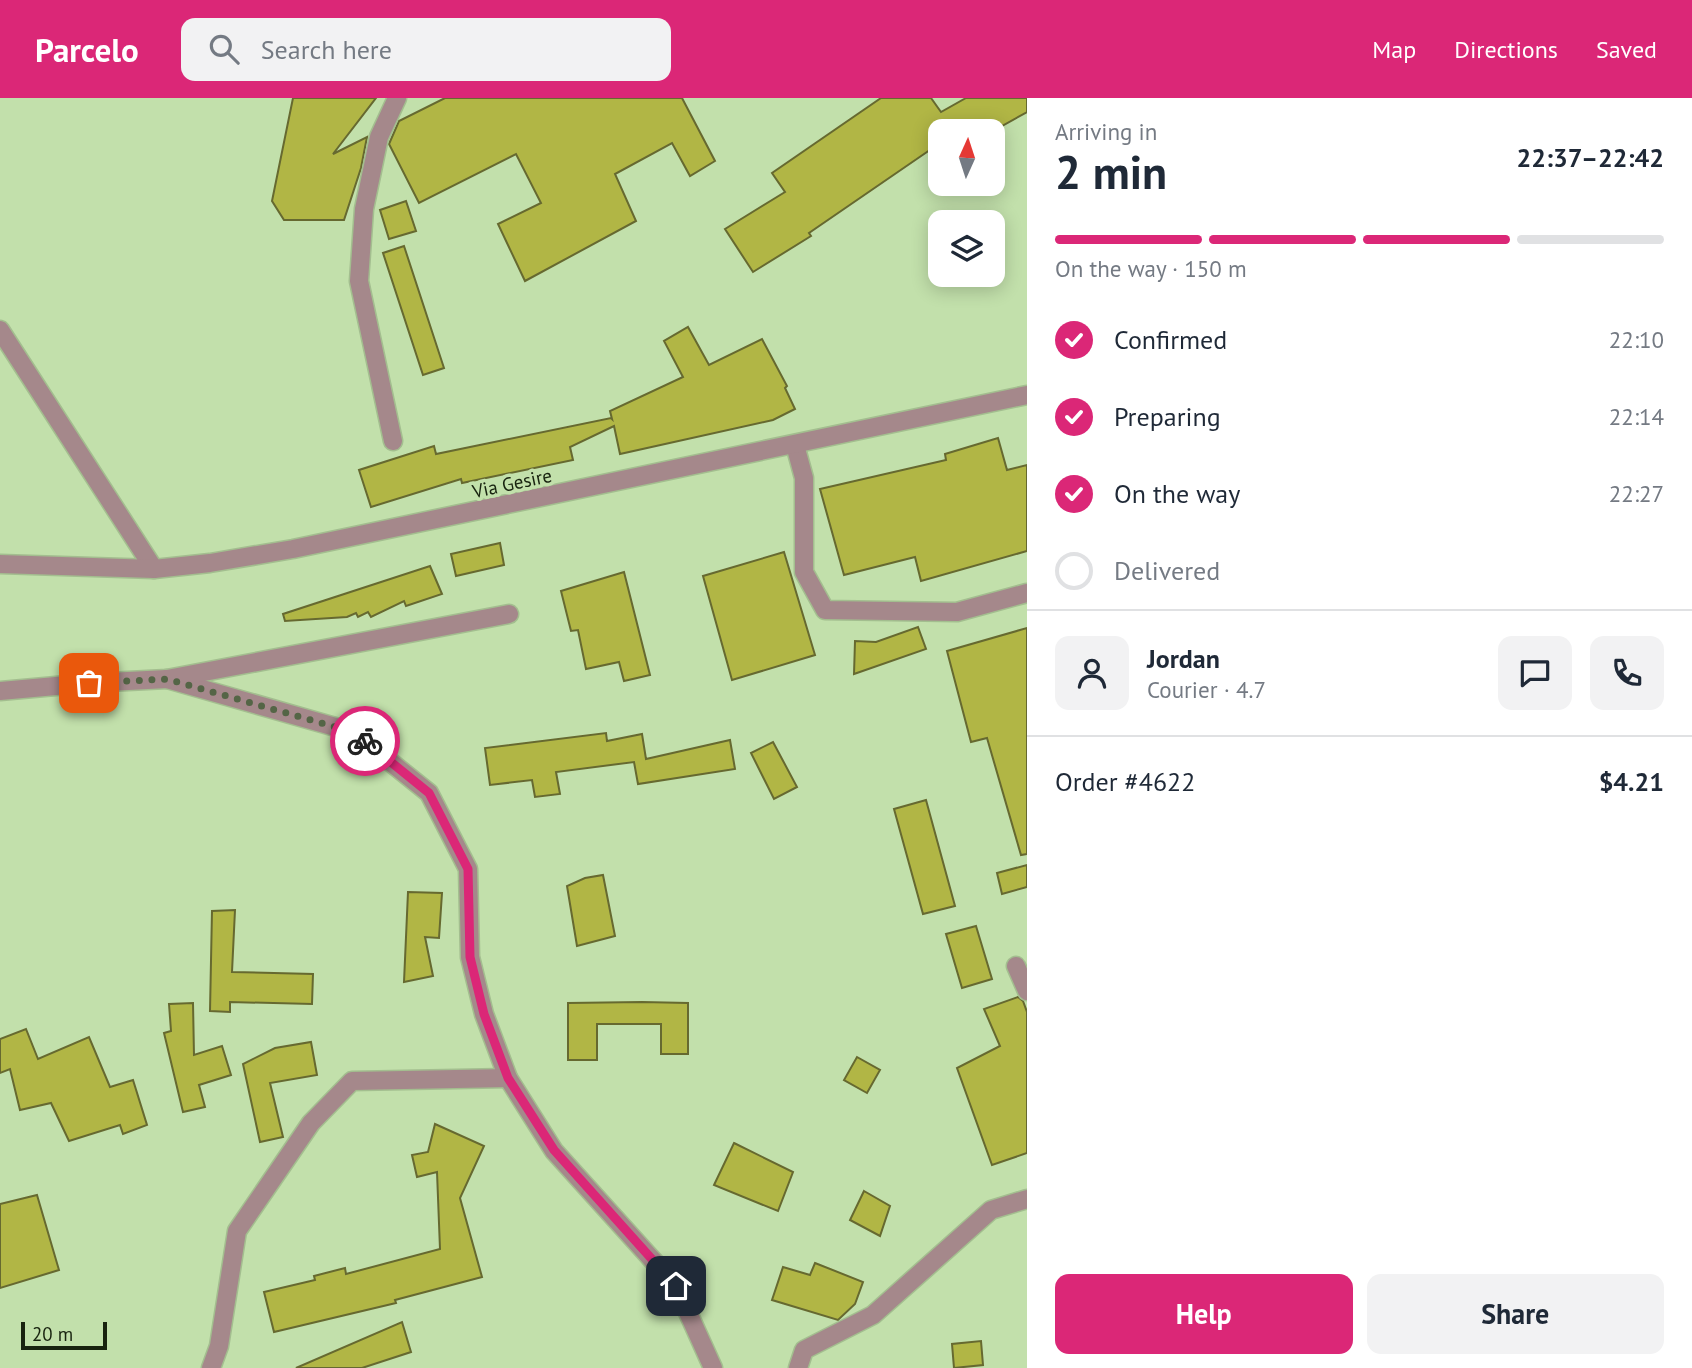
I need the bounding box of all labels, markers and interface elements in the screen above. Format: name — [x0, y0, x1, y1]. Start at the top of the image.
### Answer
search box — [181, 18, 671, 81]
text: Parcelo — [35, 28, 139, 71]
icon: search — [205, 30, 243, 68]
text: Search here — [261, 33, 392, 66]
text: Map — [1372, 34, 1416, 65]
text: Directions — [1454, 34, 1558, 65]
text: Saved — [1596, 34, 1657, 65]
text: Arriving in — [1055, 117, 1157, 146]
north arrow — [928, 119, 1004, 196]
map controls — [928, 119, 1005, 287]
text: 22:37–22:42 — [1517, 141, 1664, 174]
text: 2 min — [1055, 142, 1167, 202]
button: layers — [928, 210, 1005, 287]
text: On the way · 150 m — [1055, 254, 1247, 283]
icon: check — [1055, 321, 1093, 359]
text: Confirmed — [1114, 323, 1227, 356]
text: 22:10 — [1609, 325, 1664, 354]
icon: check — [1055, 398, 1093, 436]
text: Preparing — [1114, 400, 1221, 433]
text: 22:14 — [1609, 402, 1664, 431]
street label: Via Gesire — [469, 463, 554, 503]
icon: check — [1055, 475, 1093, 513]
text: On the way — [1114, 477, 1240, 510]
text: 22:27 — [1609, 479, 1664, 508]
text: Delivered — [1114, 554, 1220, 587]
button: person — [1055, 636, 1129, 710]
button: chat — [1498, 636, 1572, 710]
button: phone — [1590, 636, 1664, 710]
text: Jordan — [1147, 642, 1220, 675]
pin — [59, 653, 119, 713]
icon: bag — [70, 664, 108, 702]
text: Courier · 4.7 — [1147, 675, 1266, 704]
courier — [330, 706, 400, 776]
icon: bike — [346, 722, 384, 760]
text: Order #4622 — [1055, 765, 1195, 798]
text: $4.21 — [1599, 765, 1664, 798]
pin — [646, 1256, 706, 1316]
icon: home — [657, 1267, 695, 1305]
button: Help — [1055, 1274, 1353, 1354]
button: Share — [1367, 1274, 1664, 1354]
scale bar — [21, 1319, 107, 1351]
text: 20 m — [32, 1322, 73, 1346]

